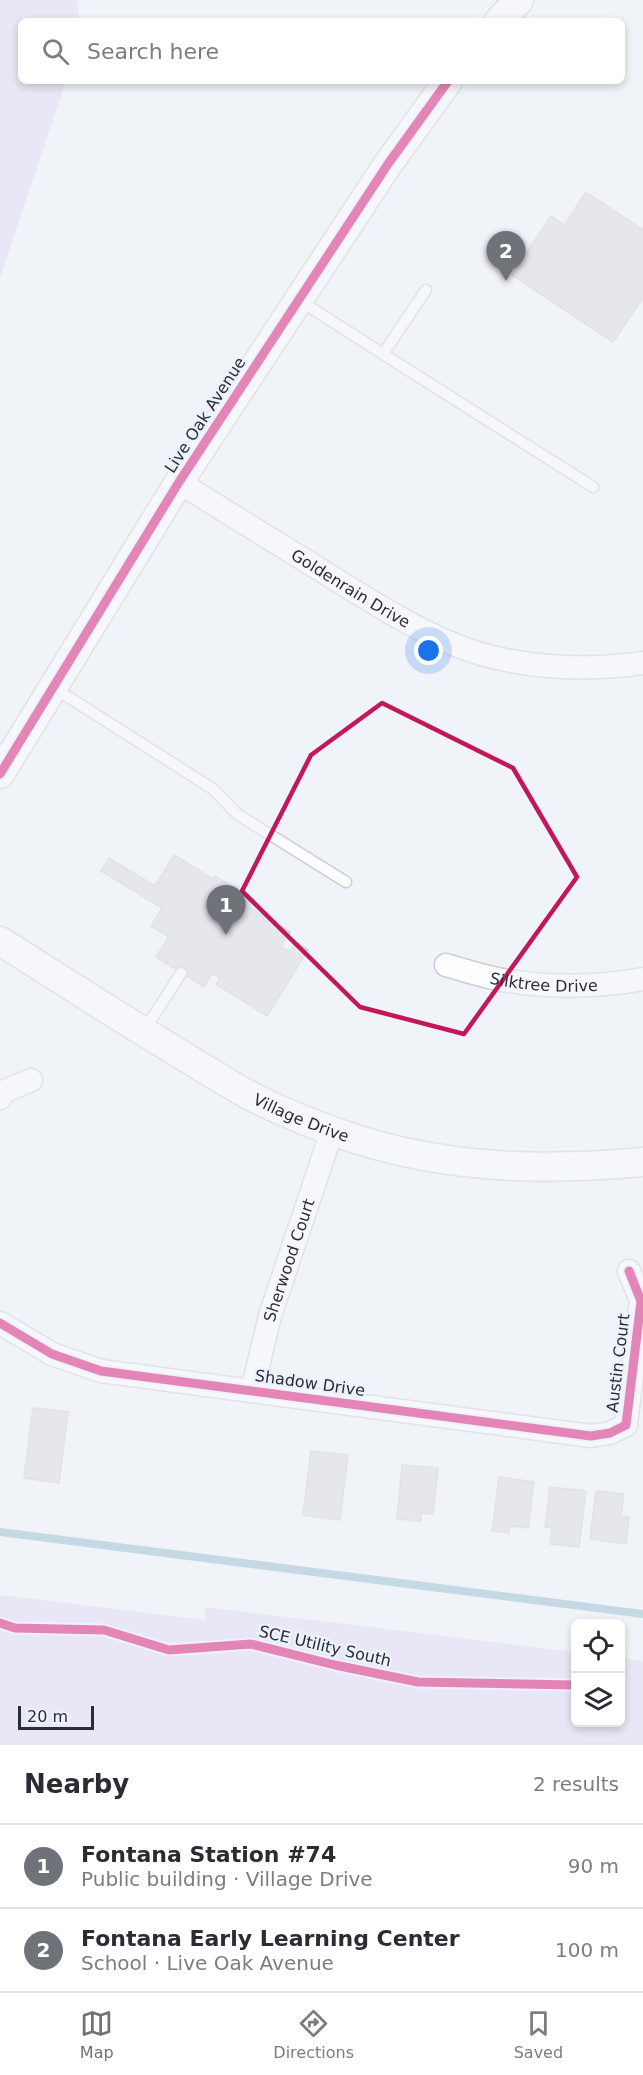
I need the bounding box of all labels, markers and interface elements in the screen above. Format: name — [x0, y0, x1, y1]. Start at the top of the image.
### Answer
search box — [18, 18, 625, 84]
icon: search — [39, 35, 72, 68]
text: Search here — [87, 39, 219, 64]
pin: 2 — [486, 232, 526, 281]
street label: Live Oak Avenue — [161, 354, 249, 476]
street label: Goldenrain Drive — [288, 545, 414, 631]
your location — [414, 636, 443, 665]
pin: 1 — [206, 886, 246, 935]
street label: Silktree Drive — [488, 968, 598, 995]
street label: Village Drive — [250, 1089, 352, 1146]
street label: Sherwood Court — [259, 1196, 318, 1324]
street label: Austin Court — [603, 1313, 633, 1413]
street label: Shadow Drive — [254, 1366, 366, 1400]
map controls — [571, 1619, 625, 1727]
button: locate — [571, 1619, 625, 1673]
street label: SCE Utility South — [257, 1622, 393, 1670]
button: layers — [571, 1673, 625, 1727]
scale bar — [18, 1703, 94, 1730]
text: 20 m — [27, 1707, 68, 1726]
text: Nearby — [24, 1769, 129, 1799]
text: 2 results — [533, 1772, 619, 1796]
text: Fontana Station #74 — [81, 1842, 336, 1867]
text: 1 — [37, 1854, 50, 1878]
text: 90 m — [568, 1854, 619, 1878]
text: Public building · Village Drive — [81, 1867, 373, 1891]
text: Fontana Early Learning Center — [81, 1926, 460, 1951]
text: 2 — [37, 1938, 50, 1962]
text: 100 m — [555, 1938, 619, 1962]
text: School · Live Oak Avenue — [81, 1951, 334, 1975]
tab: Map — [80, 2007, 114, 2062]
tab: Directions — [273, 2007, 354, 2062]
tab: Saved — [514, 2007, 563, 2062]

